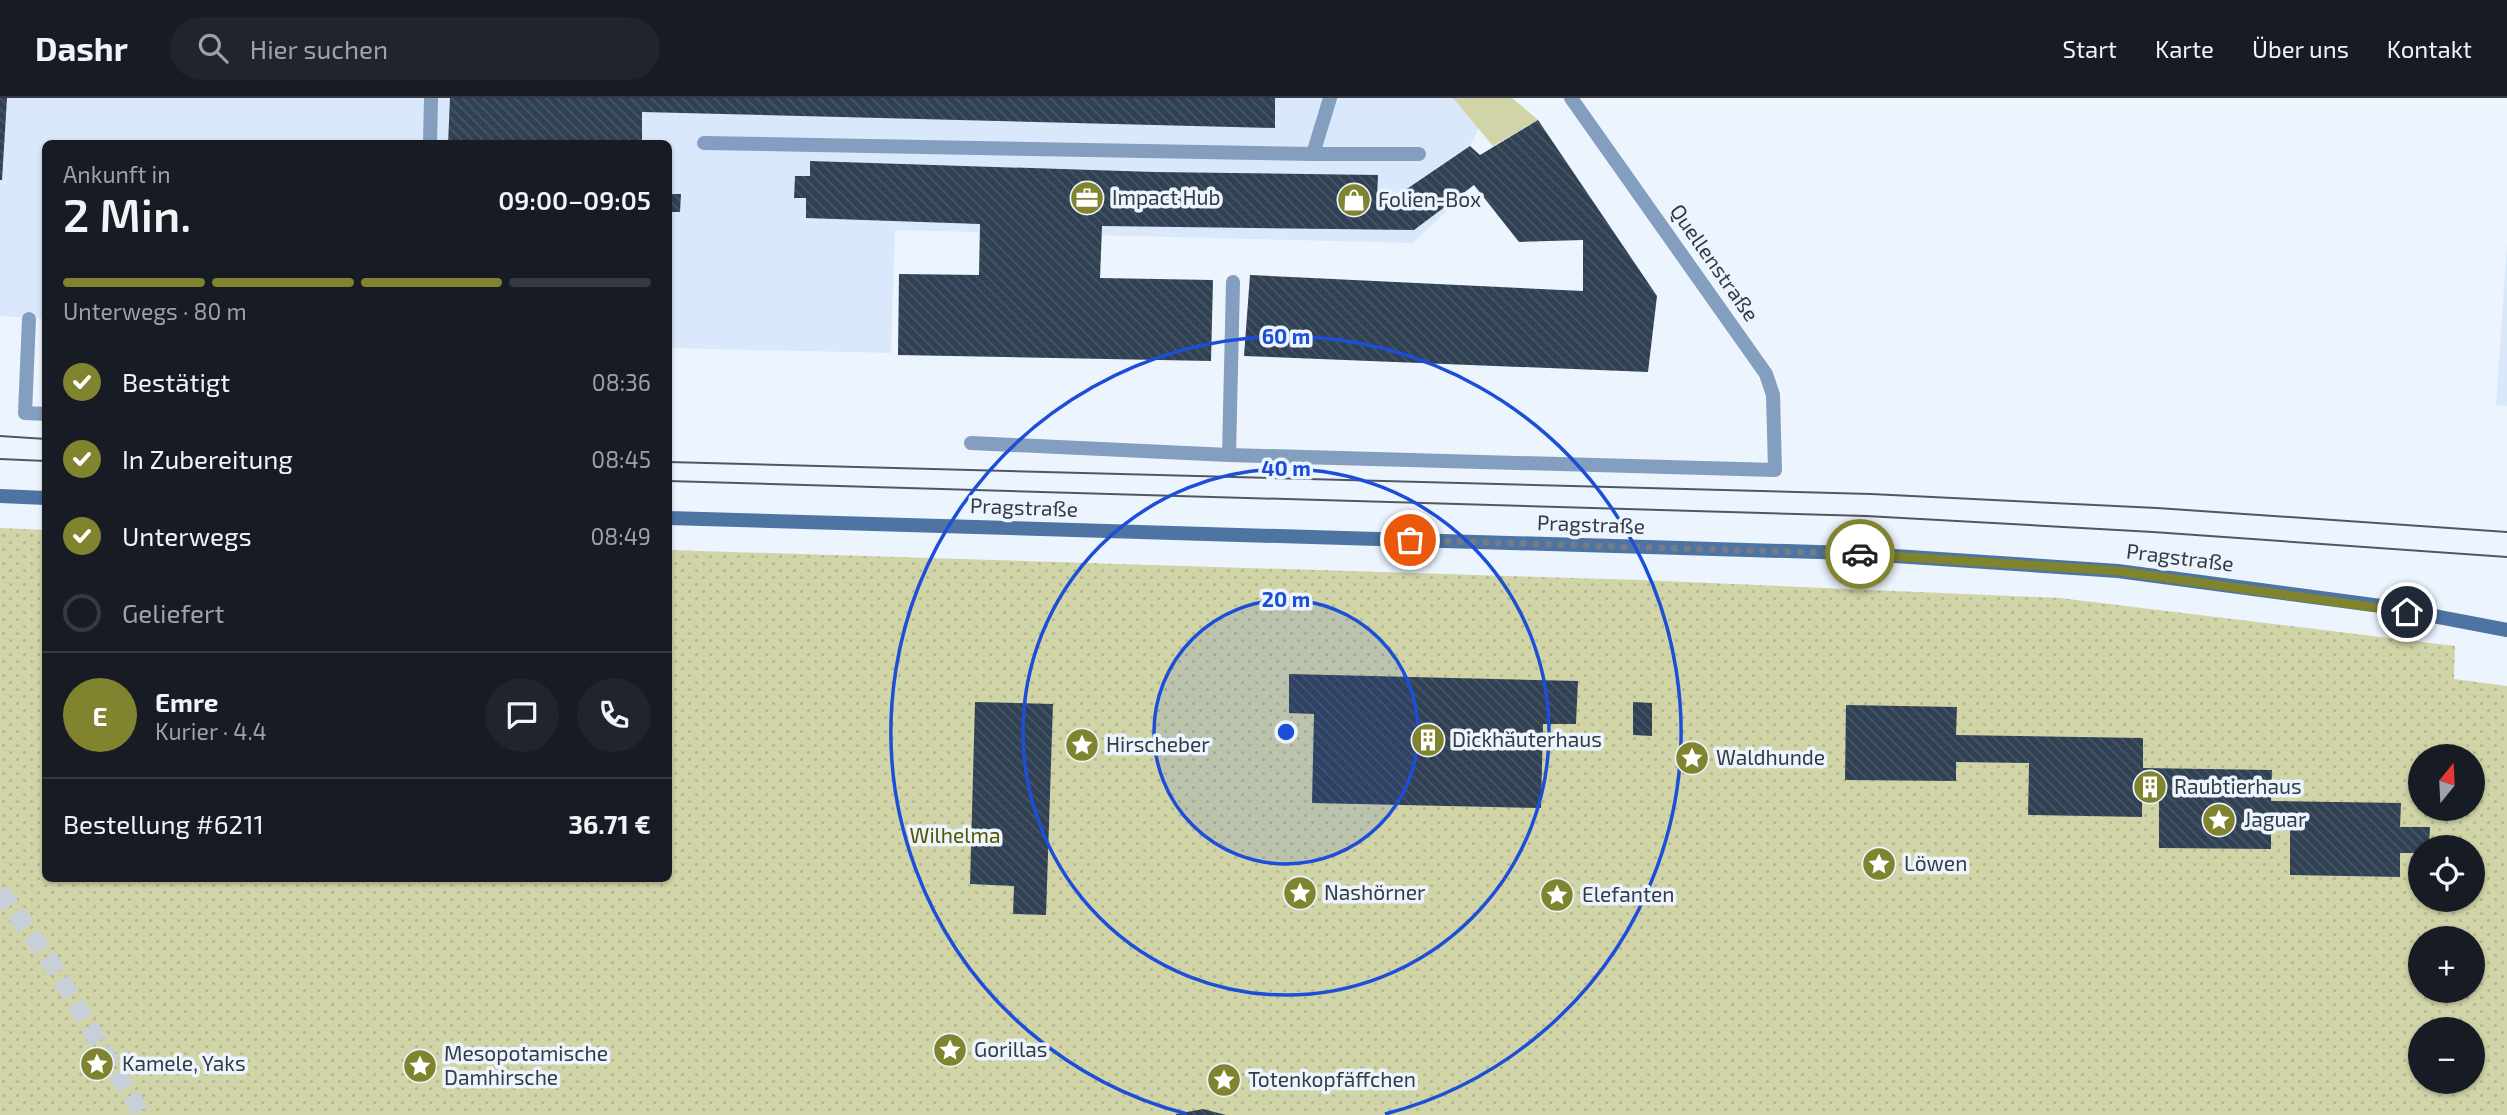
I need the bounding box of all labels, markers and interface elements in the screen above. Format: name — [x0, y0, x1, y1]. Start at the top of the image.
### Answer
search box — [170, 17, 660, 80]
text: Dashr — [35, 28, 128, 68]
icon: search — [194, 29, 232, 67]
text: Hier suchen — [250, 33, 388, 64]
text: Start — [2063, 34, 2117, 63]
text: Karte — [2155, 34, 2214, 63]
text: Über uns — [2252, 34, 2349, 63]
text: Kontakt — [2387, 34, 2472, 63]
text: Ankunft in — [63, 160, 171, 188]
office icon: Impact Hub — [1068, 179, 1106, 217]
shop icon: Folien-Box — [1335, 181, 1373, 219]
text: 09:00–09:05 — [498, 184, 651, 215]
place label: Impact Hub — [1112, 184, 1221, 209]
text: 2 Min. — [63, 186, 191, 241]
place label: Folien-Box — [1378, 186, 1481, 211]
street label: Quellenstraße — [1665, 199, 1765, 326]
text: Unterwegs · 80 m — [63, 297, 247, 325]
text: 60 m — [1262, 323, 1310, 348]
icon: check — [63, 363, 101, 401]
text: Bestätigt — [122, 366, 230, 397]
text: 08:36 — [592, 368, 651, 396]
icon: check — [63, 440, 101, 478]
text: In Zubereitung — [122, 443, 293, 474]
text: 08:45 — [591, 445, 651, 473]
text: 40 m — [1261, 455, 1311, 480]
street label: Pragstraße — [970, 492, 1079, 521]
street label: Pragstraße — [1537, 509, 1646, 538]
pin — [1380, 510, 1440, 570]
icon: check — [63, 517, 101, 555]
courier — [1825, 519, 1895, 589]
text: Unterwegs — [122, 520, 252, 551]
icon: bag — [1391, 521, 1429, 559]
text: 08:49 — [590, 522, 651, 550]
icon: car — [1841, 535, 1879, 573]
street label: Pragstraße — [2125, 538, 2235, 576]
pin — [2377, 582, 2437, 642]
text: 20 m — [1262, 586, 1310, 611]
icon: home — [2388, 593, 2426, 631]
text: Geliefert — [122, 597, 224, 628]
button: chat — [485, 678, 559, 752]
button: phone — [577, 678, 651, 752]
text: Emre — [155, 686, 218, 717]
text: E — [92, 700, 108, 731]
text: Kurier · 4.4 — [155, 717, 267, 745]
centre of rings — [1274, 720, 1298, 744]
building icon: Dickhäuterhaus — [1409, 721, 1447, 759]
place icon: Hirscheber — [1063, 726, 1101, 764]
place label: Dickhäuterhaus — [1452, 726, 1602, 751]
place label: Hirscheber — [1106, 731, 1210, 756]
place icon: Waldhunde — [1673, 739, 1711, 777]
place label: Waldhunde — [1716, 744, 1825, 769]
north arrow — [2408, 744, 2485, 821]
map controls — [2408, 744, 2485, 1094]
building icon: Raubtierhaus — [2131, 768, 2169, 806]
place label: Raubtierhaus — [2174, 773, 2302, 798]
place icon: Jaguar — [2200, 801, 2238, 839]
place label: Jaguar — [2244, 806, 2307, 831]
text: Bestellung #6211 — [63, 808, 264, 839]
text: 36.71 € — [568, 808, 651, 839]
park label: Wilhelma — [910, 822, 1001, 847]
button: locate — [2408, 835, 2485, 912]
place icon: Löwen — [1860, 845, 1898, 883]
place label: Löwen — [1904, 850, 1967, 875]
place icon: Nashörner — [1281, 874, 1319, 912]
place icon: Elefanten — [1538, 876, 1576, 914]
place label: Nashörner — [1324, 879, 1426, 904]
place label: Elefanten — [1582, 881, 1674, 906]
button: + — [2408, 926, 2485, 1003]
button: − — [2408, 1017, 2485, 1094]
place icon: Gorillas — [931, 1031, 969, 1069]
place label: Gorillas — [974, 1036, 1047, 1061]
place label: Mesopotamische Damhirsche — [444, 1040, 608, 1089]
place icon: Kamele, Yaks — [78, 1045, 116, 1083]
place icon: Mesopotamische Damhirsche — [401, 1047, 439, 1085]
place label: Kamele, Yaks — [122, 1050, 246, 1075]
place icon: Totenkopfäffchen — [1205, 1061, 1243, 1099]
place label: Totenkopfäffchen — [1248, 1066, 1416, 1091]

